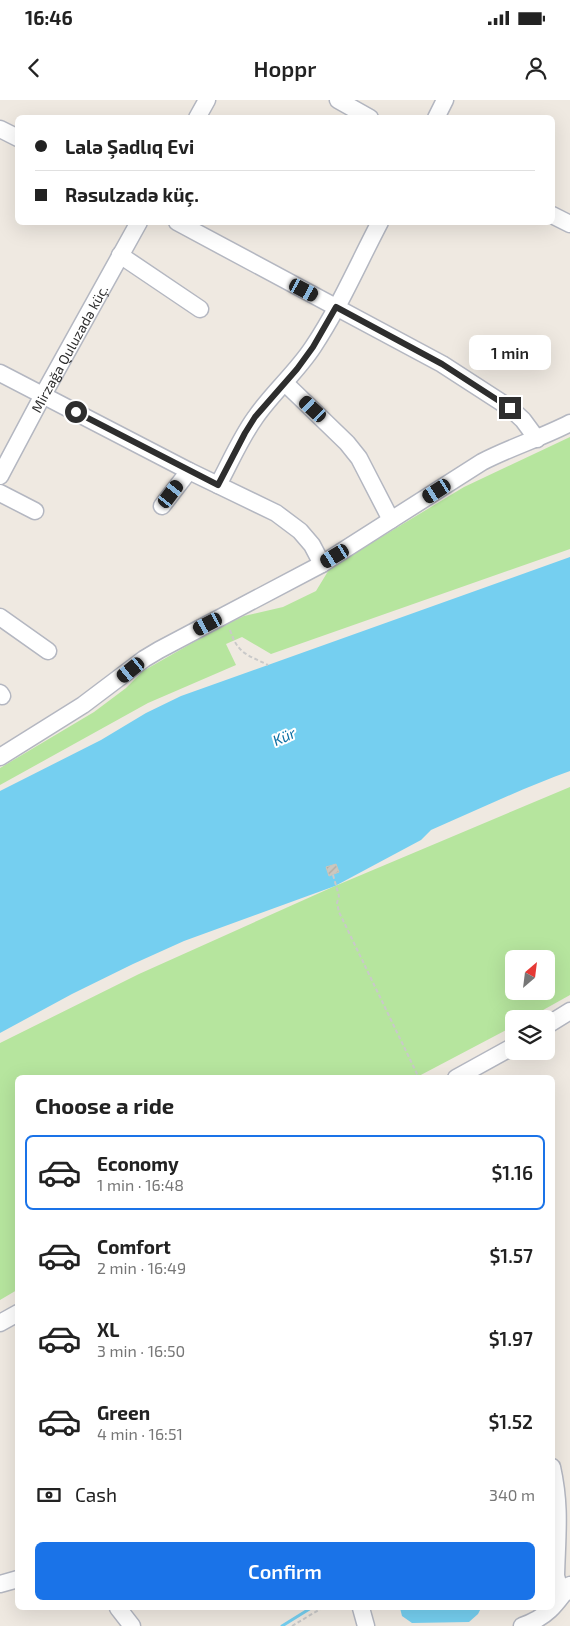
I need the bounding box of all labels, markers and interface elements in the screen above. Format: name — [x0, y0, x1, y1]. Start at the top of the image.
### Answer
text: 16:46 — [25, 6, 73, 29]
icon: back — [20, 54, 48, 82]
icon: person — [522, 54, 550, 82]
text: Hoppr — [254, 55, 316, 81]
text: Lalə Şadlıq Evi — [65, 135, 194, 158]
text: Rəsulzadə küç. — [65, 183, 199, 206]
car — [287, 276, 320, 304]
street label: Mirzağa Quluzadə küç. — [27, 282, 111, 415]
callout: 1 min — [469, 336, 551, 370]
text: 1 min — [491, 343, 529, 362]
car — [296, 393, 329, 425]
route end — [499, 397, 521, 419]
route start — [65, 401, 87, 423]
car — [420, 477, 453, 505]
car — [155, 478, 186, 510]
car — [318, 542, 351, 570]
car — [191, 610, 224, 638]
car — [114, 655, 147, 685]
water label: Kür — [270, 723, 299, 749]
north arrow — [505, 950, 555, 1000]
map controls — [505, 950, 555, 1060]
button: layers — [505, 1010, 555, 1060]
text: Choose a ride — [35, 1092, 174, 1118]
icon: car — [37, 1150, 82, 1195]
text: Economy — [97, 1152, 179, 1175]
text: $1.16 — [491, 1161, 533, 1184]
text: 1 min · 16:48 — [97, 1175, 184, 1194]
icon: car — [37, 1233, 82, 1278]
text: Comfort — [97, 1235, 171, 1258]
text: $1.57 — [489, 1244, 533, 1267]
text: 2 min · 16:49 — [97, 1258, 186, 1277]
icon: car — [37, 1316, 82, 1361]
text: XL — [97, 1318, 119, 1341]
text: $1.97 — [489, 1327, 533, 1350]
text: 3 min · 16:50 — [97, 1341, 185, 1360]
icon: car — [37, 1399, 82, 1444]
text: Green — [97, 1401, 150, 1424]
text: $1.52 — [488, 1410, 533, 1433]
text: 4 min · 16:51 — [97, 1424, 183, 1443]
icon: cash — [35, 1481, 63, 1509]
text: Cash — [75, 1483, 117, 1506]
text: 340 m — [489, 1485, 535, 1504]
button: Confirm — [35, 1542, 535, 1600]

